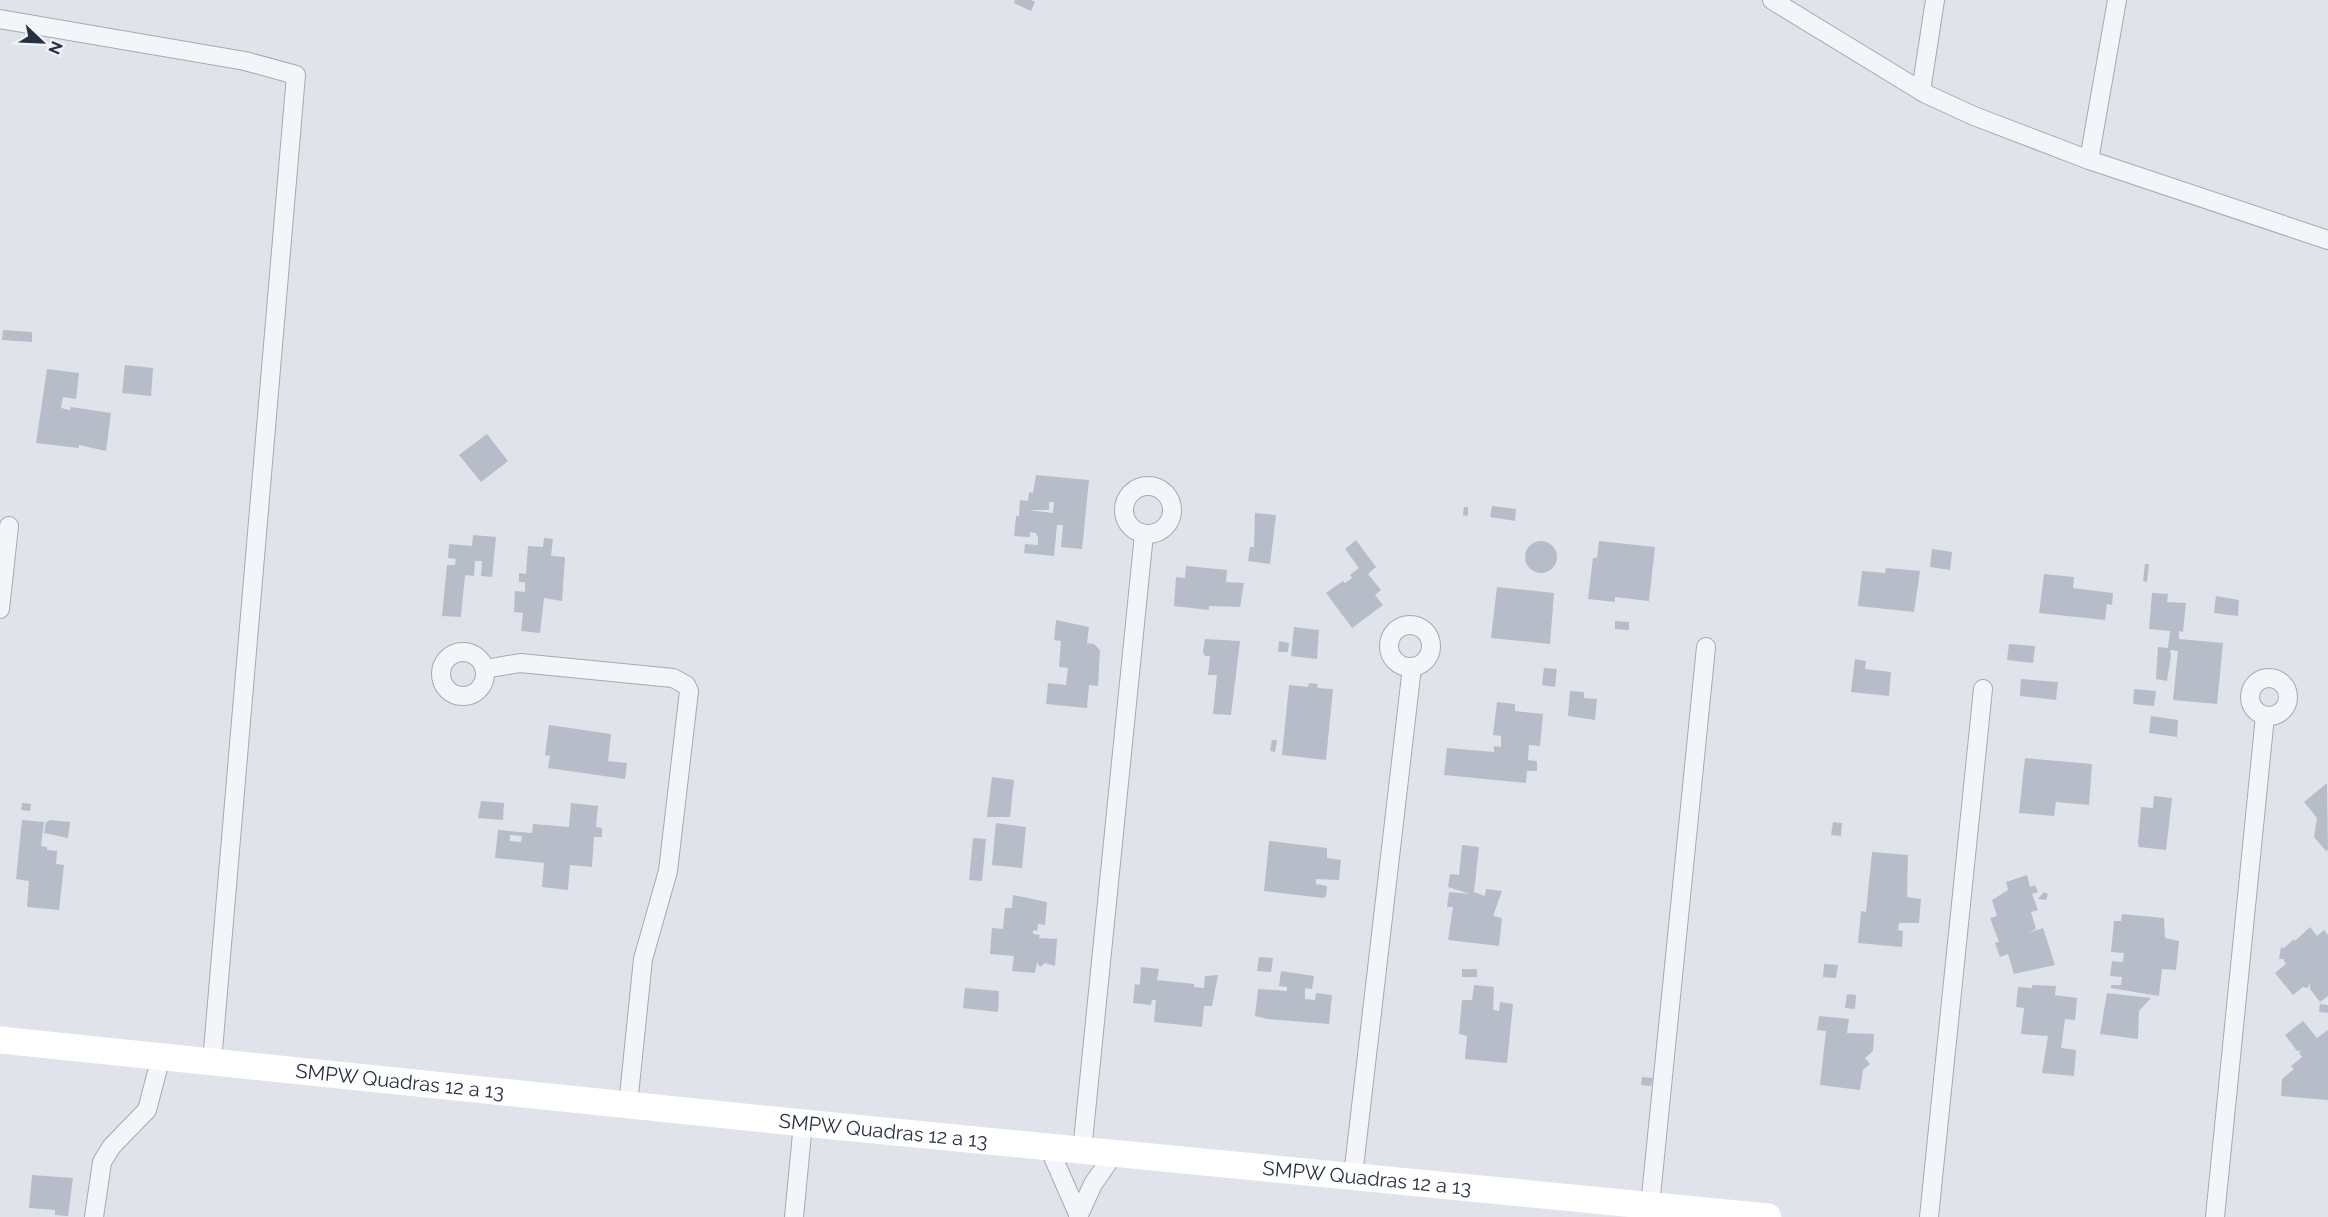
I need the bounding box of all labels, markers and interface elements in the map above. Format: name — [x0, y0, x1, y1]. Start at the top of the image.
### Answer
north arrow — [12, 12, 72, 72]
text: N — [44, 38, 66, 57]
street label: SMPW Quadras 12 a 13 — [294, 1059, 505, 1104]
street label: SMPW Quadras 12 a 13 — [778, 1109, 989, 1153]
street label: SMPW Quadras 12 a 13 — [1262, 1156, 1472, 1200]

